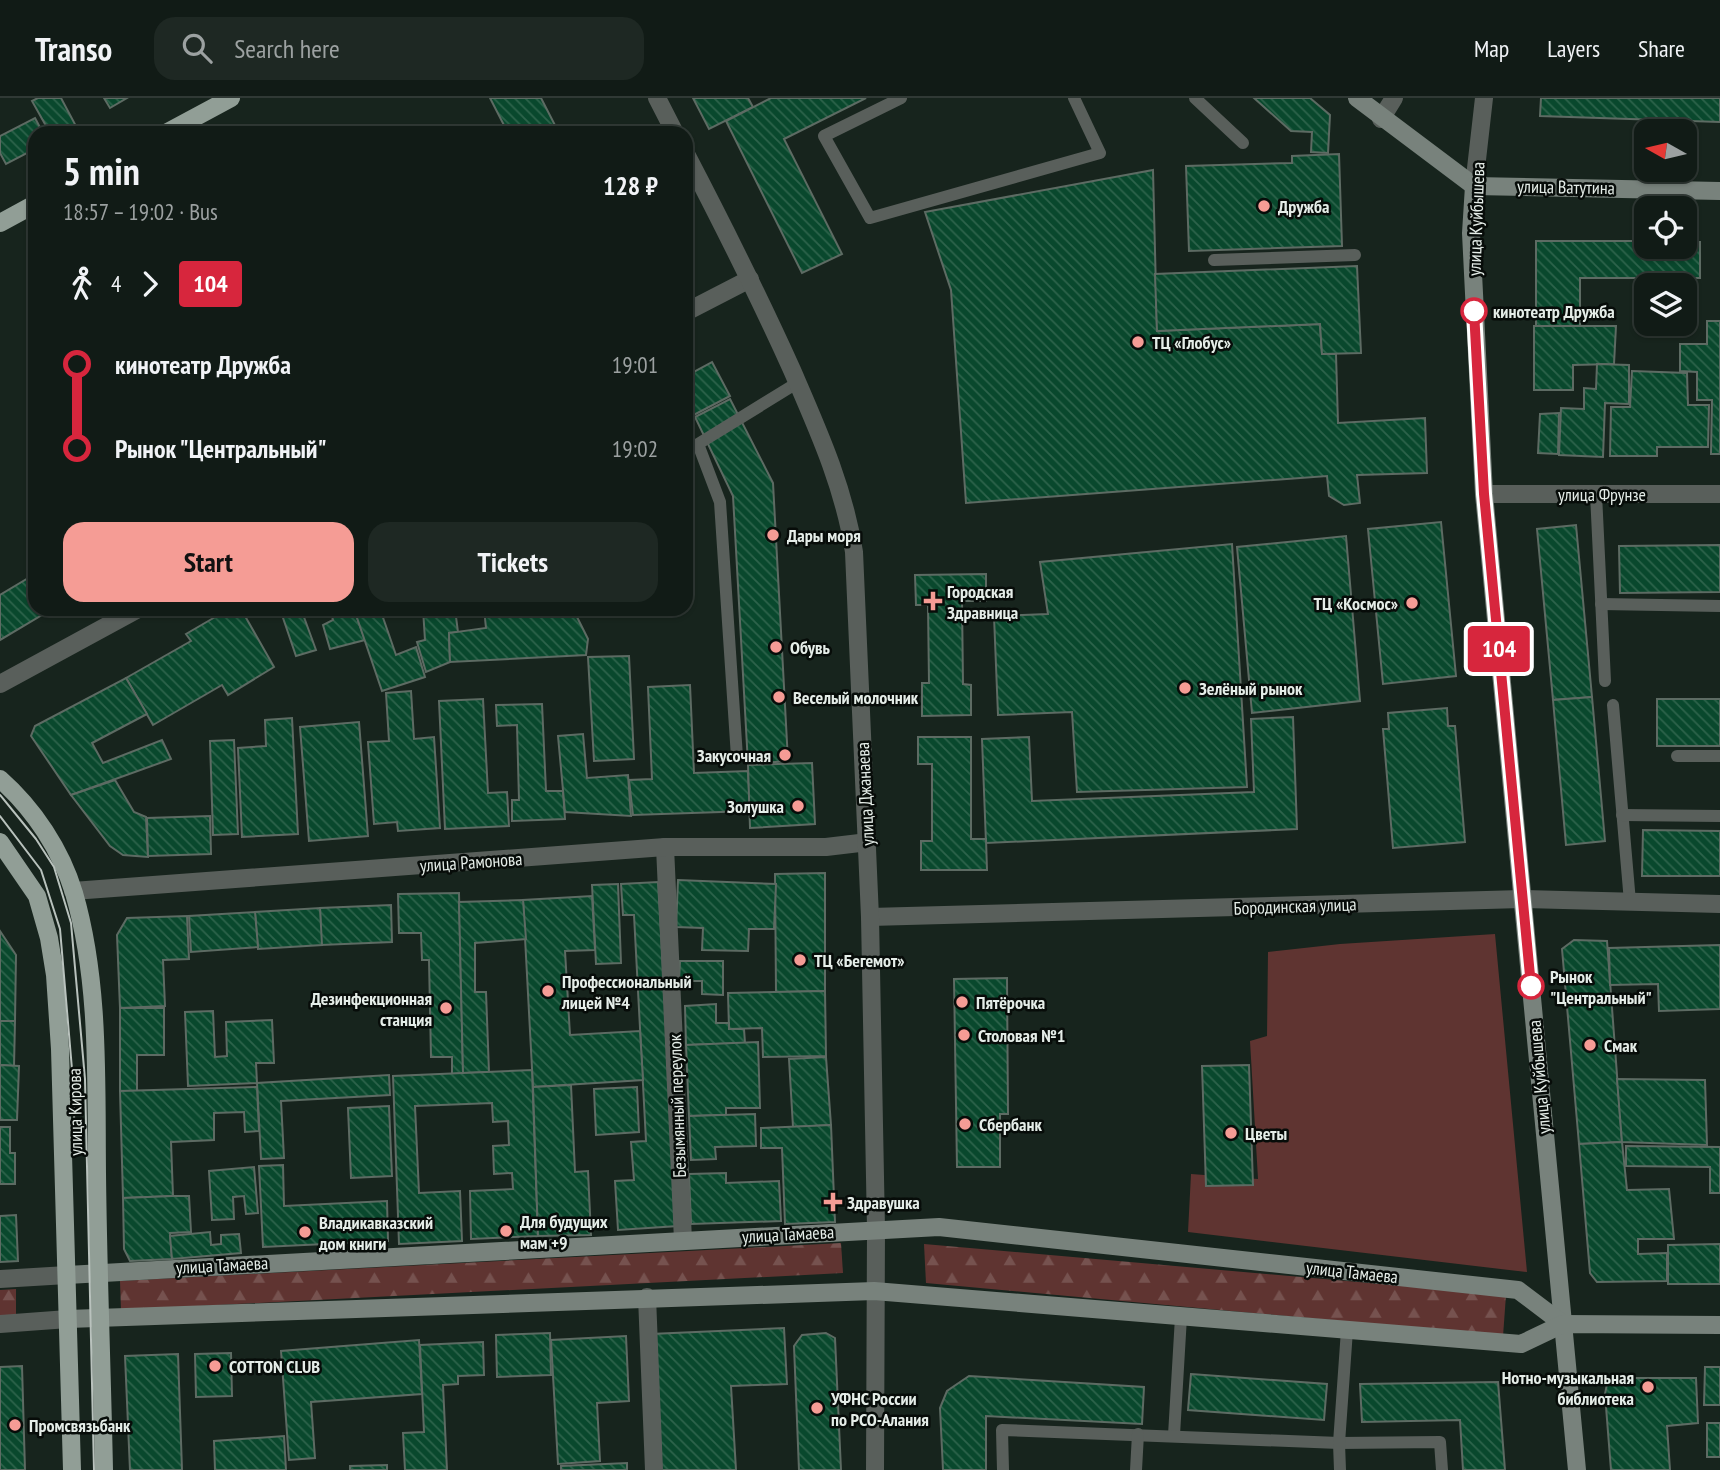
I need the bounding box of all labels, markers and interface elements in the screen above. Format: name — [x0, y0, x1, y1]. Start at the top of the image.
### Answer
search box — [154, 17, 644, 80]
text: Transo — [35, 27, 112, 70]
icon: search — [178, 29, 216, 67]
text: Search here — [234, 32, 340, 65]
text: Map — [1474, 33, 1509, 64]
text: Layers — [1547, 33, 1600, 64]
text: Share — [1638, 33, 1685, 64]
north arrow — [1634, 119, 1698, 182]
map controls — [1634, 119, 1697, 336]
text: 5 min — [63, 146, 140, 195]
street label: улица Куйбышева — [1463, 162, 1489, 276]
text: 128 ₽ — [603, 169, 658, 202]
street label: улица Ватутина — [1517, 175, 1615, 199]
place label: Дружба — [1278, 195, 1329, 218]
button: locate — [1634, 196, 1697, 259]
text: 18:57 – 19:02 · Bus — [63, 197, 218, 226]
marker: Дружба — [1256, 198, 1272, 214]
icon: walk — [63, 265, 101, 303]
icon: forward — [131, 265, 169, 303]
text: 104 — [193, 268, 228, 299]
text: 4 — [111, 269, 121, 298]
button: layers — [1634, 273, 1697, 336]
marker: кинотеатр Дружба — [1461, 298, 1487, 324]
place label: кинотеатр Дружба — [1493, 300, 1615, 323]
place label: ТЦ «Глобус» — [1152, 331, 1231, 354]
marker: ТЦ «Глобус» — [1130, 334, 1146, 350]
text: кинотеатр Дружба — [115, 348, 291, 381]
text: 19:01 — [612, 350, 658, 379]
text: Рынок "Центральный" — [115, 432, 327, 465]
text: 19:02 — [612, 434, 658, 463]
street label: улица Фрунзе — [1558, 483, 1646, 506]
button: Start — [63, 522, 354, 602]
button: Tickets — [368, 522, 658, 602]
place label: Дары моря — [787, 524, 861, 547]
marker: Дары моря — [765, 527, 781, 543]
place label: Городская Здравница — [947, 580, 1018, 624]
place label: ТЦ «Космос» — [1314, 592, 1398, 615]
marker: Городская Здравница — [925, 593, 941, 609]
marker: ТЦ «Космос» — [1404, 595, 1420, 611]
line badge: 104 — [1459, 626, 1539, 672]
text: 104 — [1482, 633, 1516, 664]
place label: Обувь — [790, 636, 831, 659]
marker: Обувь — [768, 639, 784, 655]
place label: Зелёный рынок — [1199, 677, 1303, 700]
marker: Зелёный рынок — [1177, 680, 1193, 696]
place label: Веселый молочник — [793, 686, 919, 709]
marker: Веселый молочник — [771, 689, 787, 705]
street label: улица Джанаева — [851, 742, 879, 846]
place label: Закусочная — [697, 744, 771, 767]
marker: Закусочная — [777, 747, 793, 763]
place label: Золушка — [727, 795, 784, 818]
marker: Золушка — [790, 798, 806, 814]
street label: улица Рамонова — [419, 847, 523, 877]
street label: Бородинская улица — [1233, 892, 1357, 920]
place label: ТЦ «Бегемот» — [814, 949, 905, 972]
marker: ТЦ «Бегемот» — [792, 952, 808, 968]
place label: Рынок "Центральный" — [1550, 965, 1652, 1009]
place label: Профессиональный лицей №4 — [561, 970, 692, 1014]
marker: Рынок "Центральный" — [1518, 973, 1544, 999]
marker: Профессиональный лицей №4 — [540, 983, 556, 999]
place label: Дезинфекционная станция — [311, 987, 432, 1031]
place label: Пятёрочка — [976, 991, 1045, 1014]
marker: Пятёрочка — [954, 994, 970, 1010]
marker: Дезинфекционная станция — [438, 1000, 454, 1016]
street label: улица Куйбышева — [1523, 1019, 1555, 1135]
place label: Столовая №1 — [978, 1024, 1065, 1047]
marker: Столовая №1 — [956, 1027, 972, 1043]
street label: Безымянный переулок — [663, 1034, 691, 1178]
place label: Смак — [1604, 1034, 1638, 1057]
marker: Смак — [1582, 1037, 1598, 1053]
street label: улица Кирова — [63, 1068, 87, 1156]
place label: Сбербанк — [979, 1113, 1042, 1136]
marker: Сбербанк — [957, 1116, 973, 1132]
place label: Цветы — [1245, 1122, 1287, 1145]
marker: Цветы — [1223, 1125, 1239, 1141]
place label: Здравушка — [847, 1191, 920, 1214]
marker: Здравушка — [825, 1194, 841, 1210]
place label: Для будущих мам +9 — [520, 1210, 608, 1254]
place label: Владикавказский дом книги — [318, 1211, 433, 1255]
street label: улица Тамаева — [741, 1220, 835, 1248]
marker: Для будущих мам +9 — [498, 1223, 514, 1239]
marker: Владикавказский дом книги — [297, 1224, 313, 1240]
street label: улица Тамаева — [175, 1251, 269, 1279]
street label: улица Тамаева — [1305, 1256, 1399, 1288]
place label: COTTON CLUB — [229, 1355, 320, 1378]
marker: COTTON CLUB — [207, 1358, 223, 1374]
place label: Нотно-музыкальная библиотека — [1502, 1366, 1634, 1410]
marker: Нотно-музыкальная библиотека — [1640, 1379, 1656, 1395]
place label: УФНС России по РСО-Алания — [830, 1387, 929, 1431]
marker: УФНС России по РСО-Алания — [809, 1400, 825, 1416]
place label: Промсвязьбанк — [29, 1414, 131, 1437]
marker: Промсвязьбанк — [7, 1417, 23, 1433]

